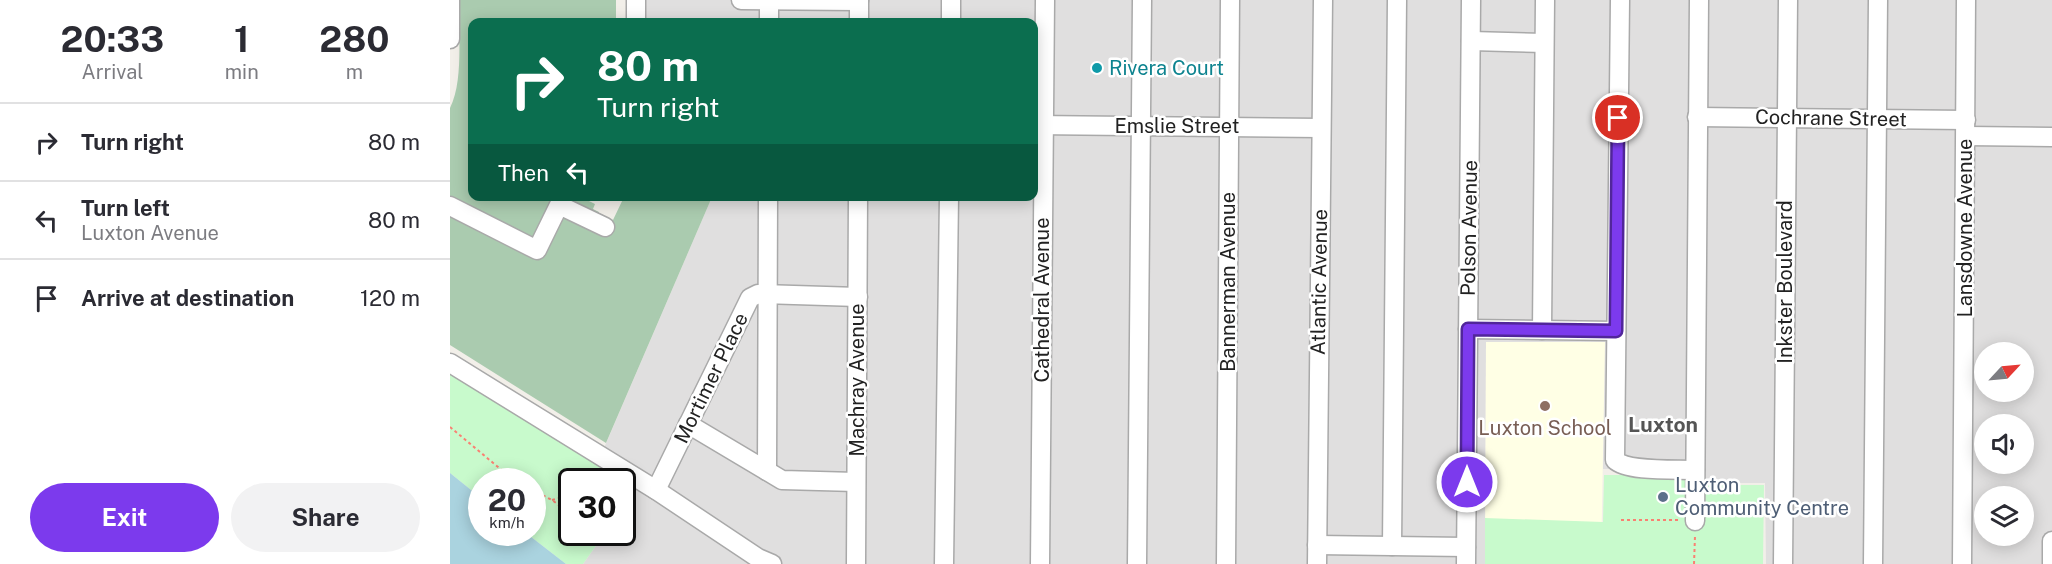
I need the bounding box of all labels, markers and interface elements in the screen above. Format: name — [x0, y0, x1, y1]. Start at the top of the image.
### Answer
text: 20:33 — [61, 18, 164, 60]
text: 1 — [234, 18, 249, 60]
text: 280 — [319, 18, 389, 60]
text: 80 m — [597, 41, 699, 90]
icon: right — [498, 42, 576, 120]
place label: Rivera Court — [1109, 56, 1224, 80]
text: Arrival — [81, 60, 143, 84]
text: min — [225, 60, 259, 84]
text: m — [346, 60, 363, 84]
marker: Rivera Court — [1090, 61, 1104, 75]
text: Turn right — [597, 91, 720, 123]
pin — [1592, 92, 1643, 143]
icon: arrive — [1601, 101, 1634, 134]
street label: Cochrane Street — [1755, 105, 1907, 131]
street label: Emslie Street — [1115, 114, 1239, 138]
icon: right — [30, 126, 63, 159]
text: Turn right — [81, 129, 184, 155]
text: 80 m — [368, 129, 420, 155]
street label: Lansdowne Avenue — [1953, 139, 1977, 317]
icon: left — [561, 156, 594, 189]
text: Then — [498, 160, 549, 186]
street label: Polson Avenue — [1456, 160, 1482, 296]
street label: Bannerman Avenue — [1216, 192, 1240, 372]
text: Turn left — [81, 195, 170, 221]
street label: Inkster Boulevard — [1773, 200, 1797, 364]
icon: left — [30, 204, 63, 237]
text: 80 m — [368, 207, 420, 233]
street label: Atlantic Avenue — [1306, 209, 1332, 355]
street label: Cathedral Avenue — [1030, 217, 1054, 383]
text: Luxton Avenue — [81, 221, 219, 245]
icon: arrive — [30, 282, 63, 315]
text: Arrive at destination — [81, 285, 294, 311]
text: 120 m — [360, 285, 420, 311]
street label: Machray Avenue — [845, 303, 869, 457]
street label: Mortimer Place — [669, 309, 753, 447]
north arrow — [1974, 342, 2034, 402]
map controls — [1974, 342, 2034, 546]
marker: Luxton School — [1538, 399, 1552, 413]
district label: Luxton — [1628, 412, 1698, 437]
button: sound — [1974, 414, 2034, 474]
place label: Luxton School — [1478, 416, 1612, 440]
position arrow — [1435, 450, 1499, 514]
speed limit sign: 30 — [558, 468, 636, 546]
place label: Luxton Community Centre — [1675, 473, 1849, 520]
text: 20 — [488, 482, 526, 518]
button: Exit — [30, 483, 219, 552]
button: Share — [231, 483, 420, 552]
button: layers — [1974, 486, 2034, 546]
marker: Luxton Community Centre — [1656, 490, 1670, 504]
text: km/h — [489, 514, 525, 531]

